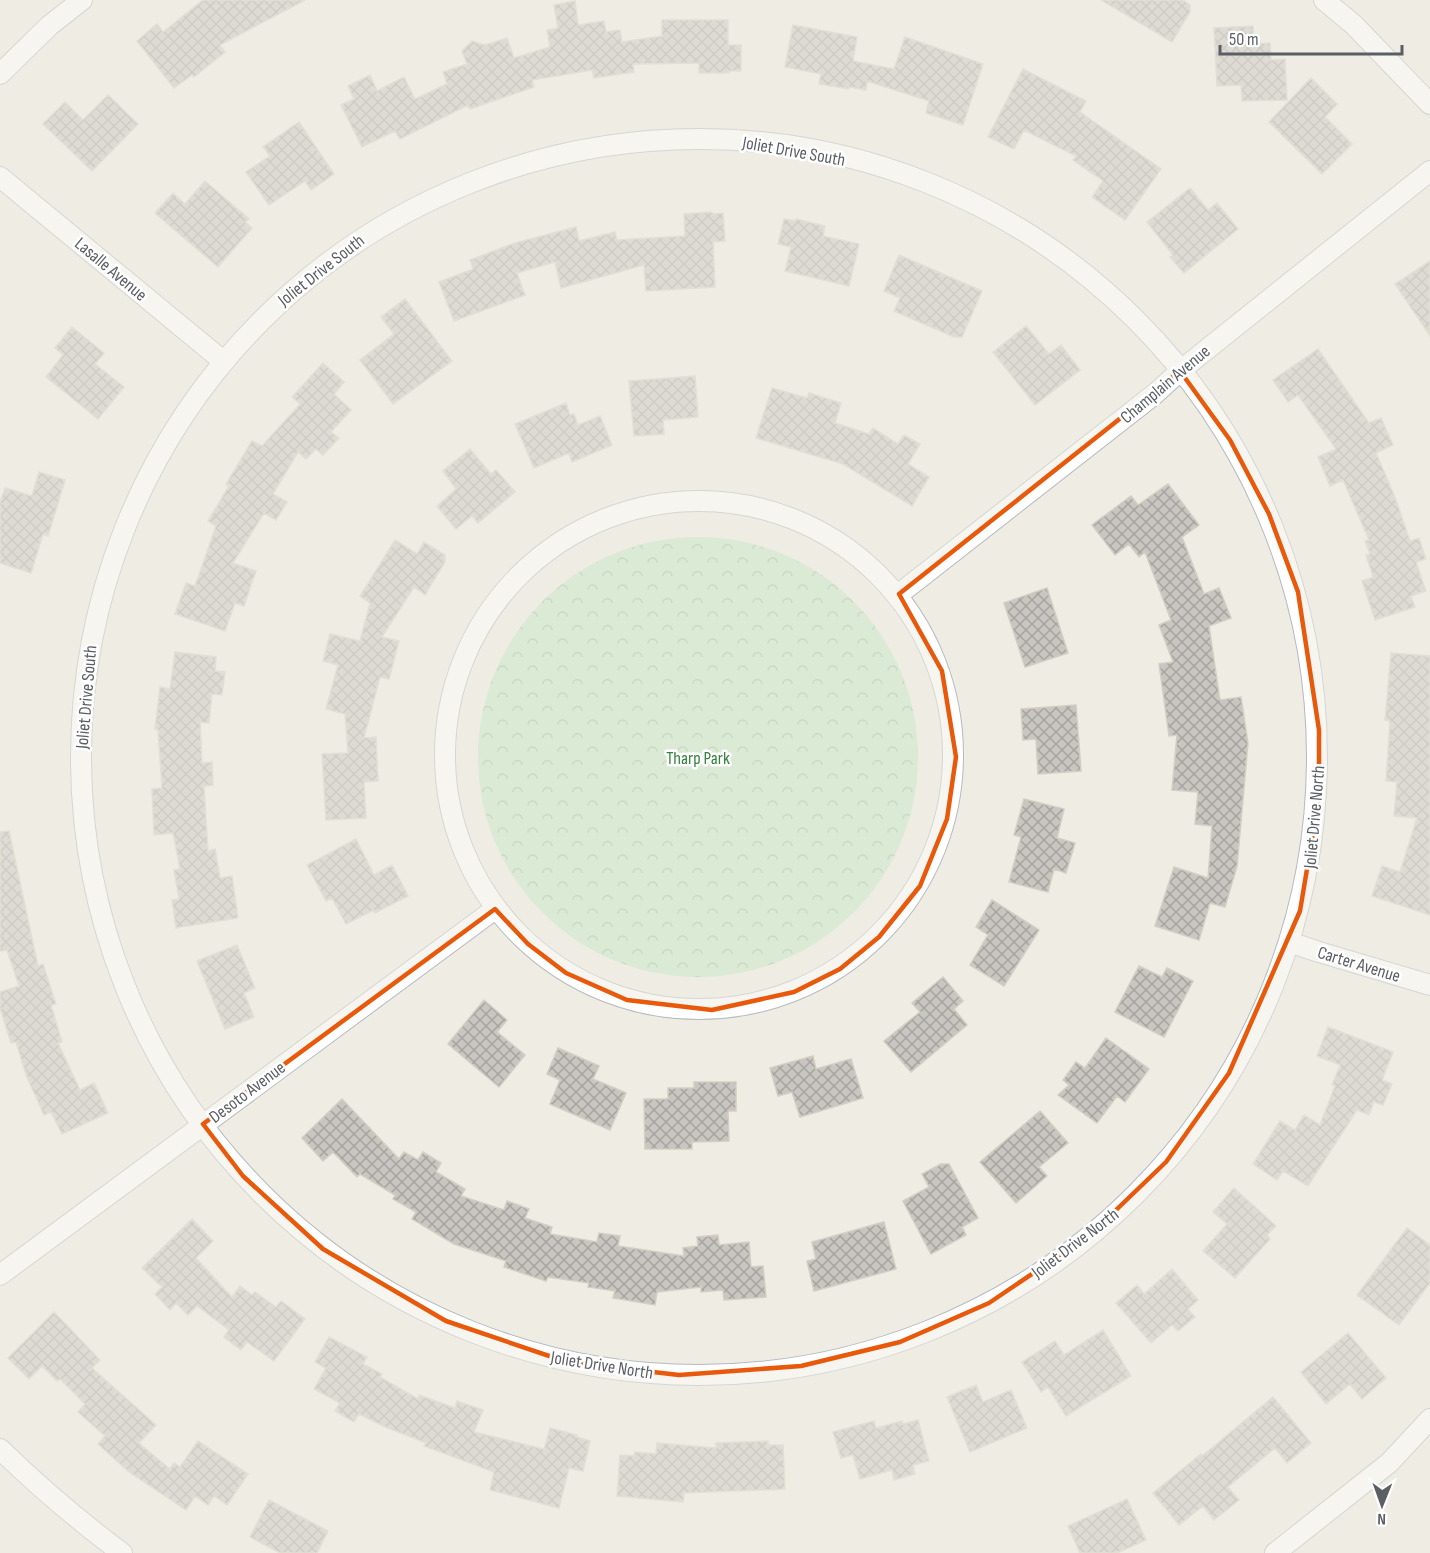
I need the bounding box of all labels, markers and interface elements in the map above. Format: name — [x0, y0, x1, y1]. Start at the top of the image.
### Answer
scale bar — [1220, 18, 1402, 56]
text: 50 m — [1229, 29, 1259, 50]
street label: Joliet Drive South — [740, 132, 847, 171]
street label: Joliet Drive South — [273, 230, 369, 311]
street label: Lasalle Avenue — [70, 233, 151, 306]
street label: Champlain Avenue — [1116, 341, 1214, 428]
street label: Joliet Drive South — [71, 644, 101, 751]
park label: Tharp Park — [666, 748, 730, 769]
street label: Joliet Drive North — [1299, 765, 1329, 870]
street label: Carter Avenue — [1315, 942, 1403, 987]
street label: Desoto Avenue — [205, 1057, 289, 1128]
street label: Joliet Drive North — [1027, 1204, 1123, 1283]
street label: Joliet Drive North — [548, 1347, 655, 1384]
north arrow — [1352, 1475, 1412, 1535]
text: N — [1377, 1509, 1386, 1528]

